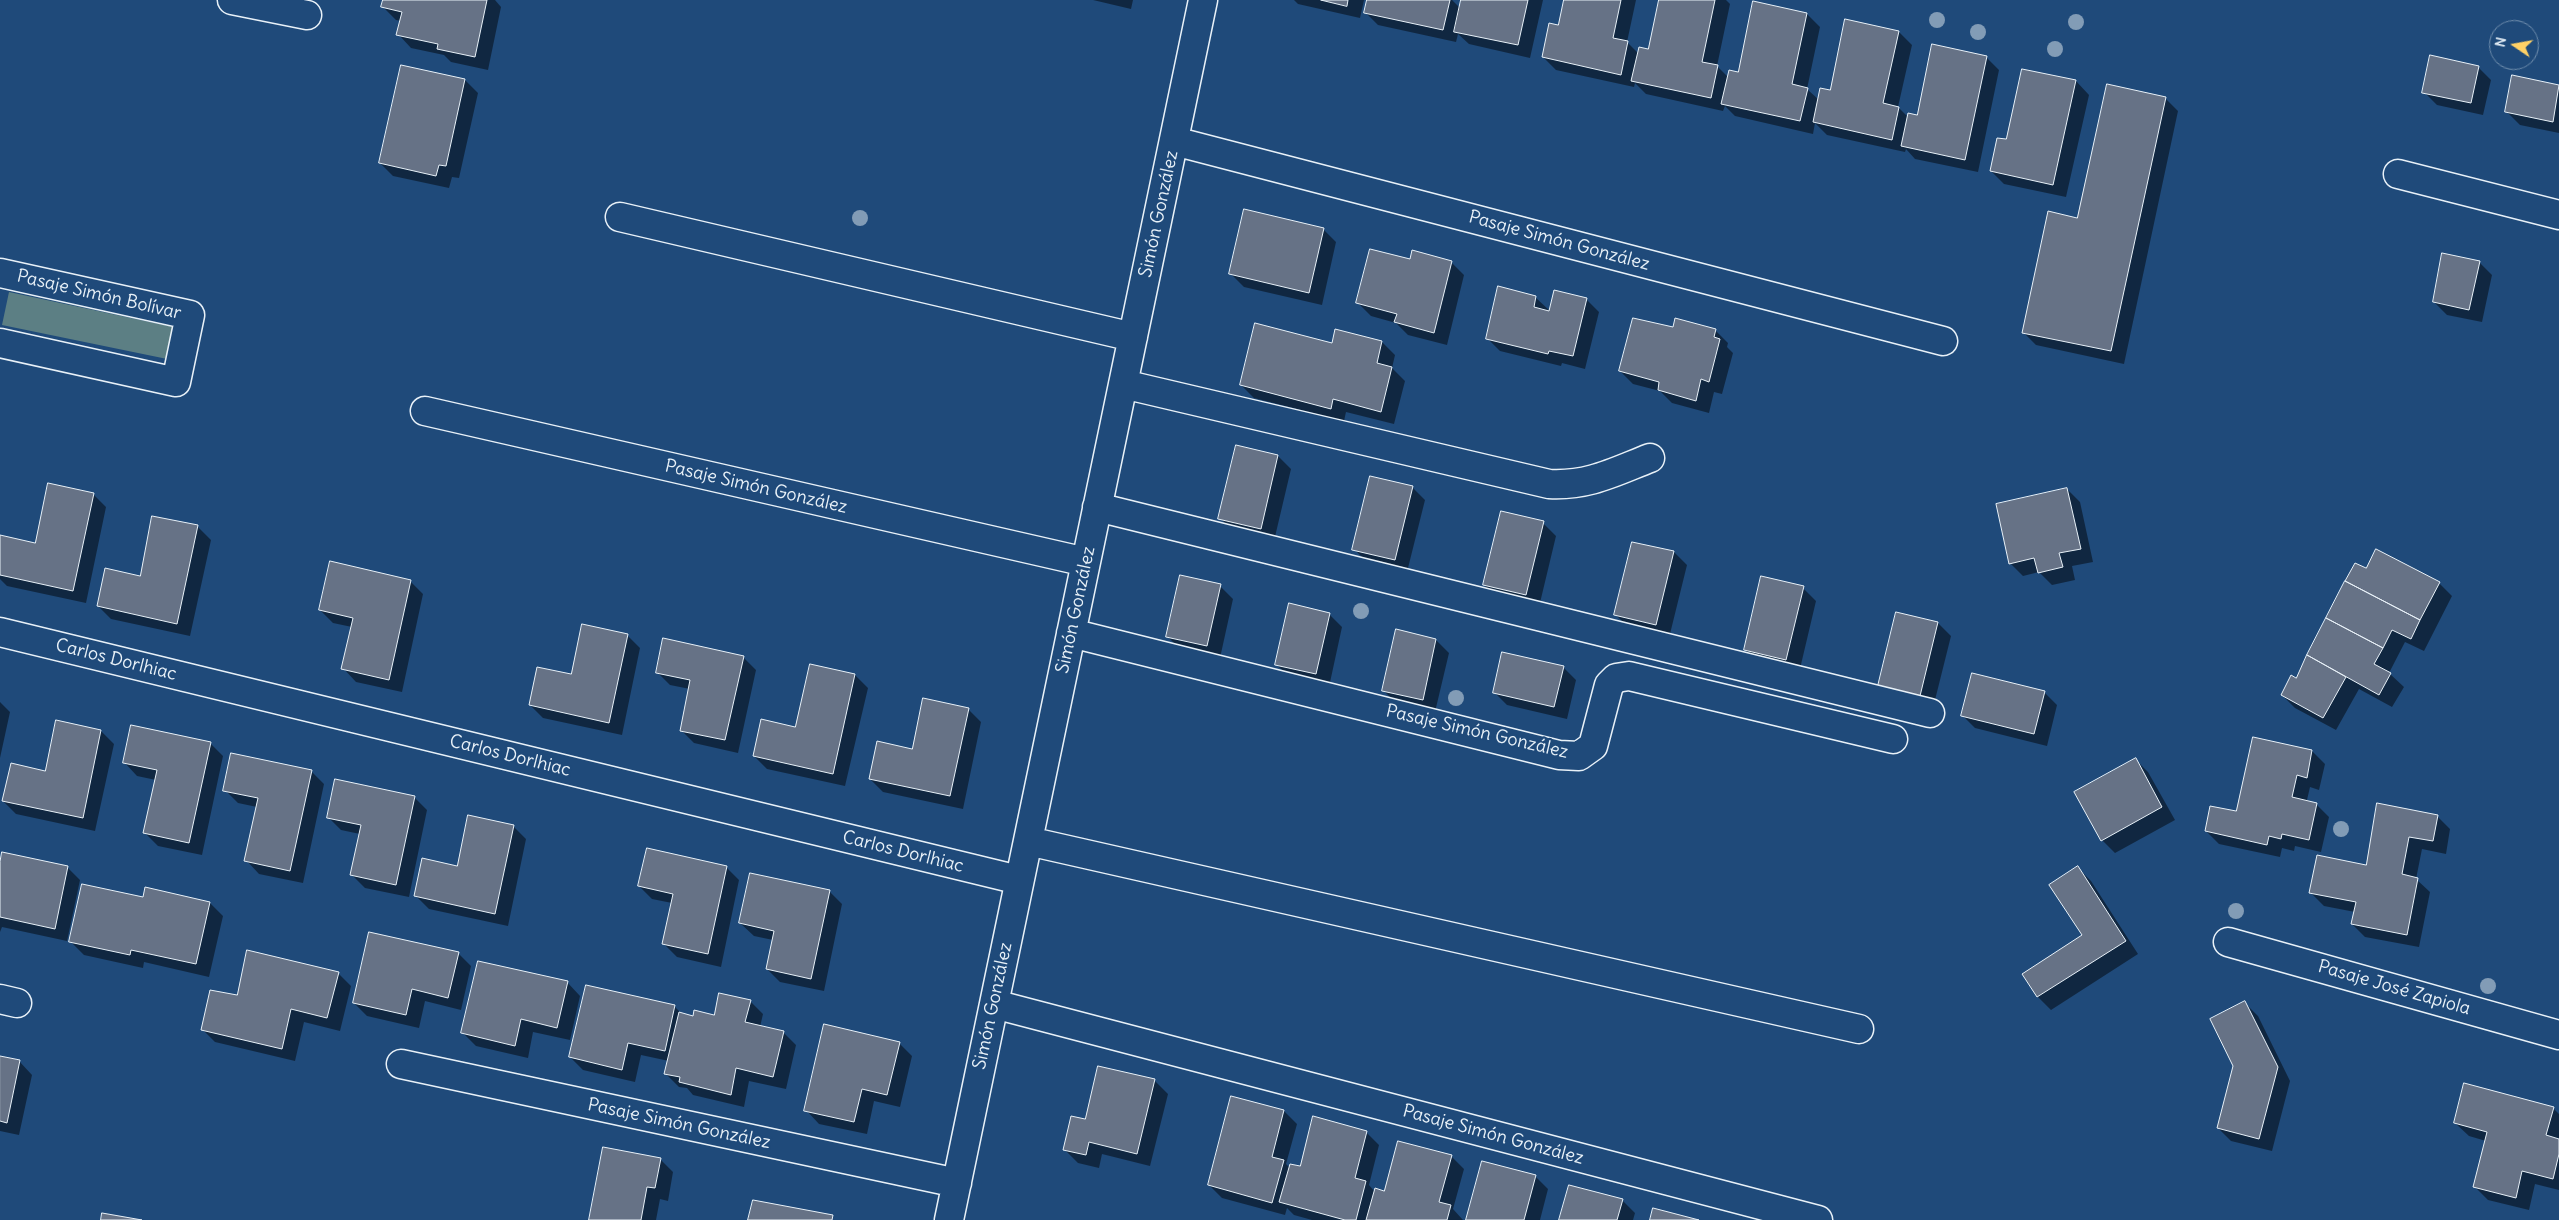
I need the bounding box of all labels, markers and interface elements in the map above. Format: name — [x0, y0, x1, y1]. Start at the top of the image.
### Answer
north arrow — [2489, 20, 2539, 70]
text: N — [2490, 35, 2510, 49]
street label: Simón González — [1135, 149, 1183, 279]
street label: Pasaje Simón González — [1466, 206, 1652, 276]
street label: Pasaje Simón Bolívar — [15, 266, 183, 324]
street label: Pasaje Simón González — [663, 456, 849, 518]
street label: Simón González — [1052, 545, 1100, 675]
street label: Carlos Dorlhiac — [53, 635, 179, 685]
street label: Pasaje Simón González — [1384, 701, 1570, 763]
street label: Carlos Dorlhiac — [447, 731, 573, 781]
street label: Carlos Dorlhiac — [840, 827, 966, 877]
street label: Simón González — [969, 941, 1017, 1071]
street label: Pasaje José Zapiola — [2315, 956, 2473, 1020]
street label: Pasaje Simón González — [586, 1094, 772, 1154]
street label: Pasaje Simón González — [1400, 1100, 1586, 1170]

